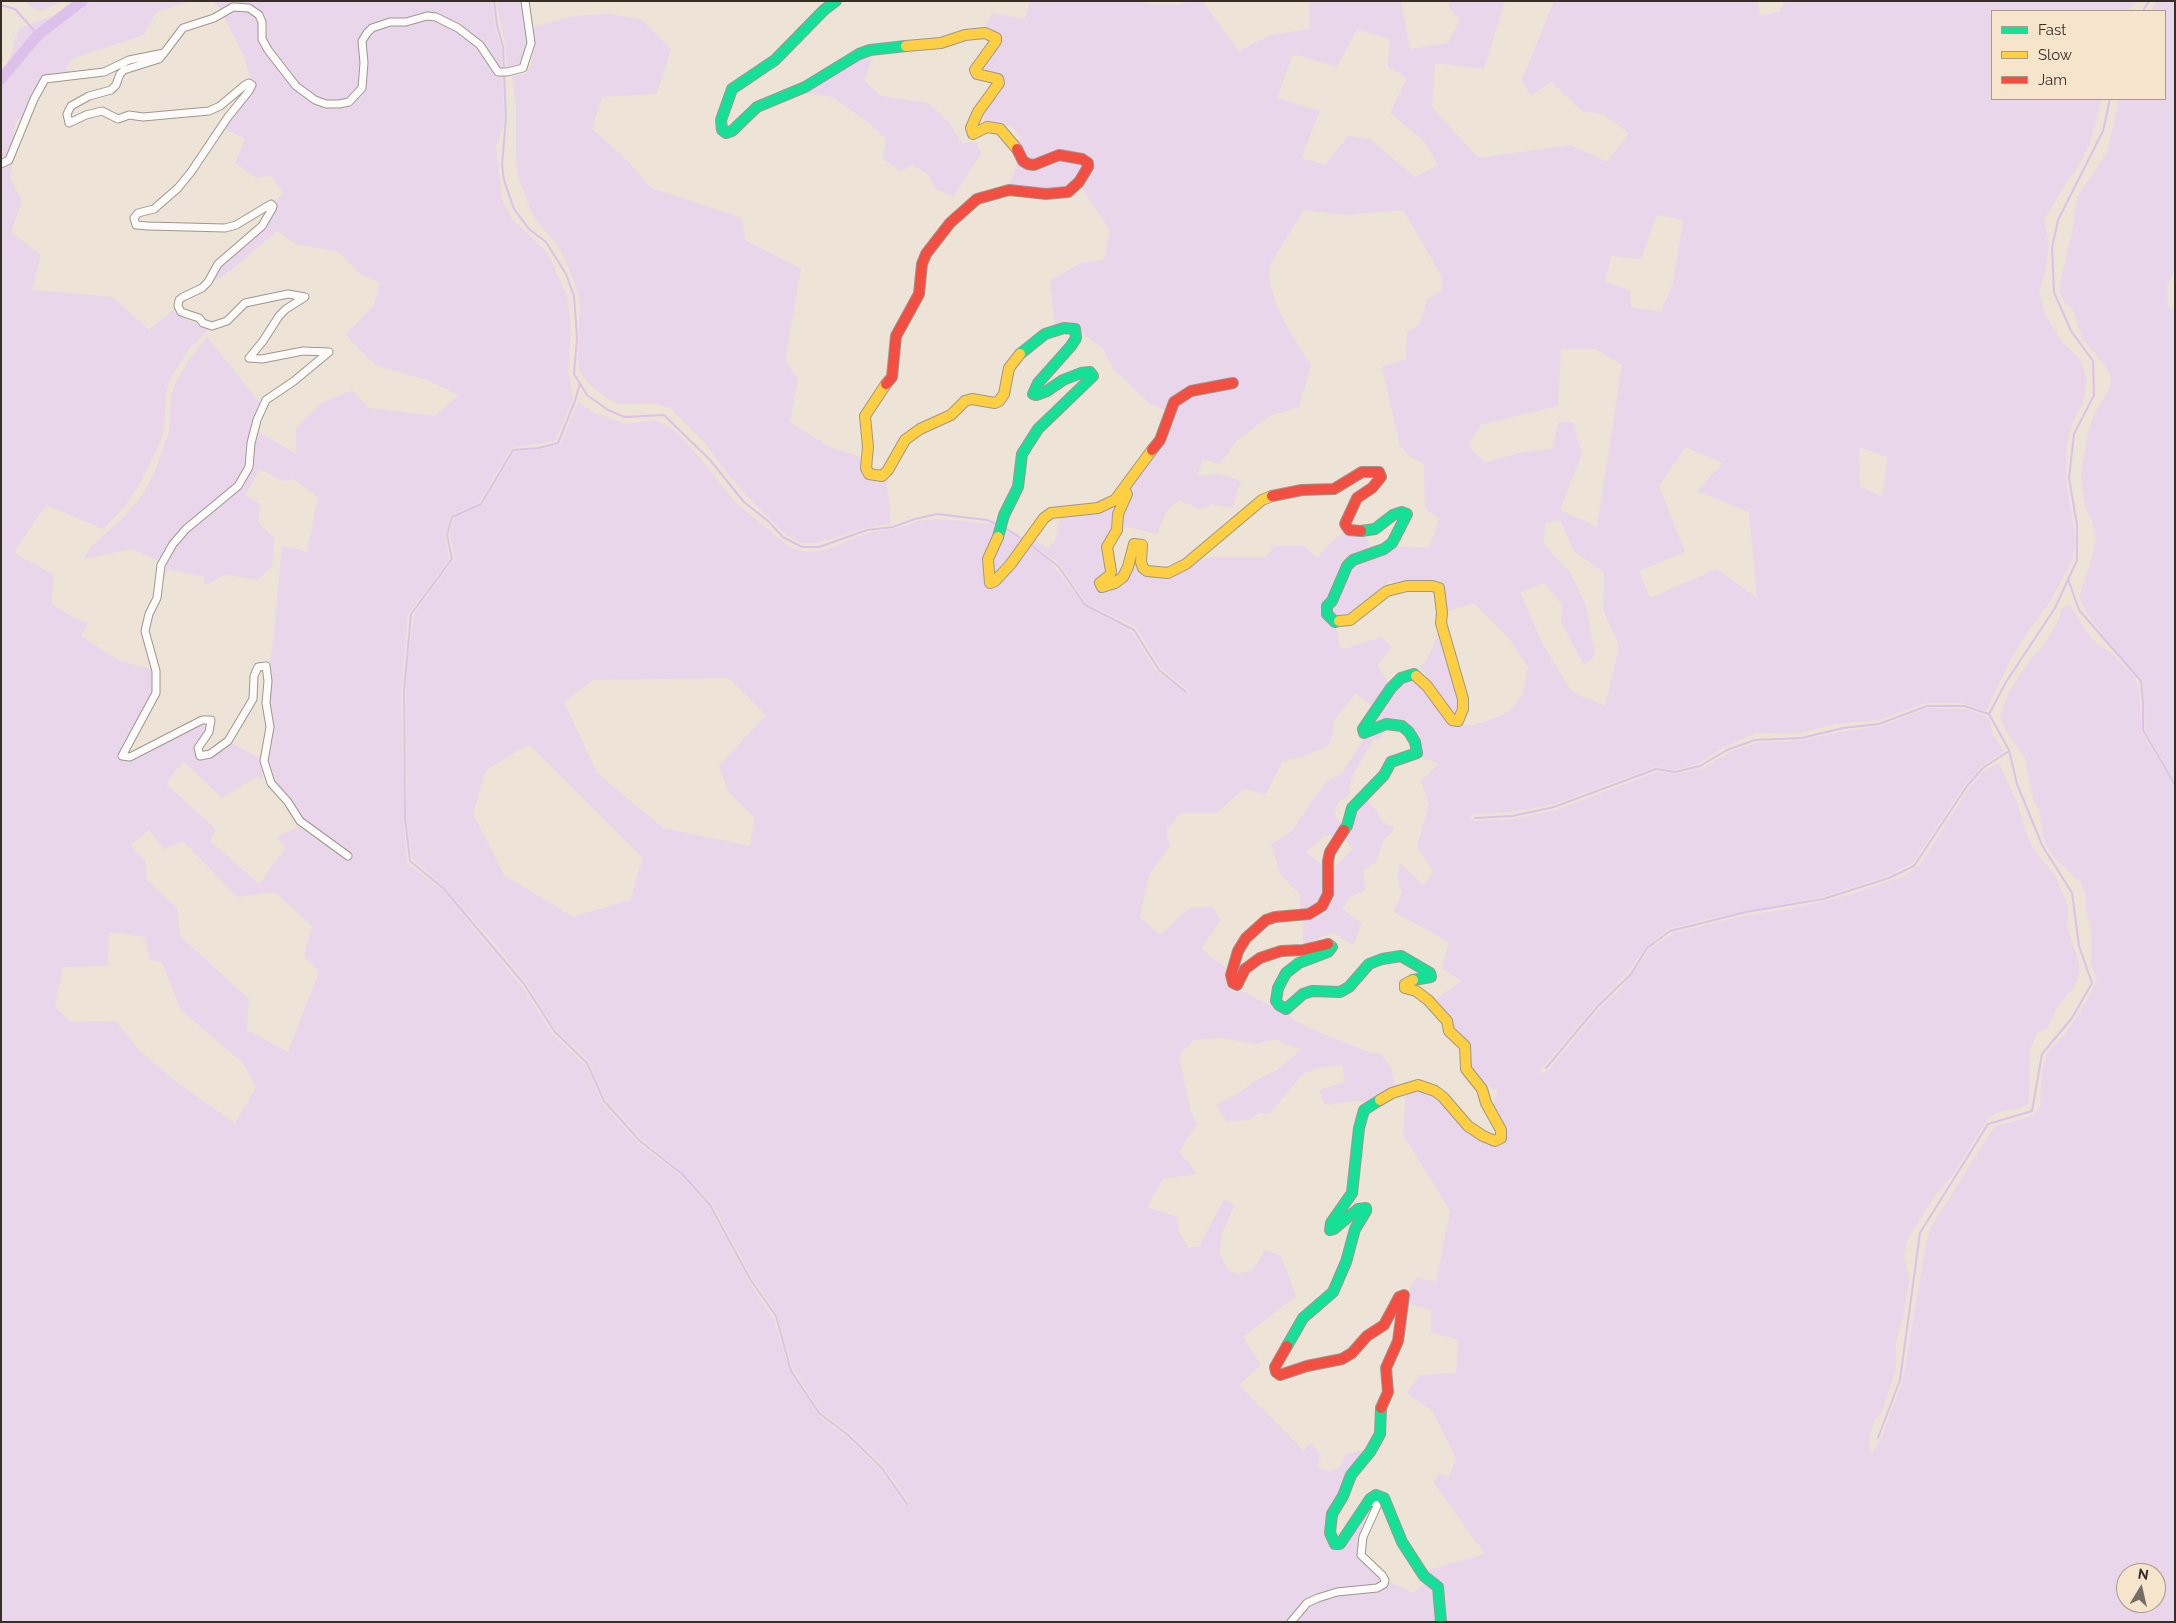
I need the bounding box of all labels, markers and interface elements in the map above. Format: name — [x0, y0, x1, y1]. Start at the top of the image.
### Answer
legend — [1991, 10, 2166, 100]
text: Fast — [2038, 21, 2066, 39]
text: Slow — [2038, 46, 2072, 64]
text: Jam — [2038, 71, 2067, 89]
north arrow — [2116, 1563, 2166, 1613]
text: N — [2137, 1565, 2150, 1583]

